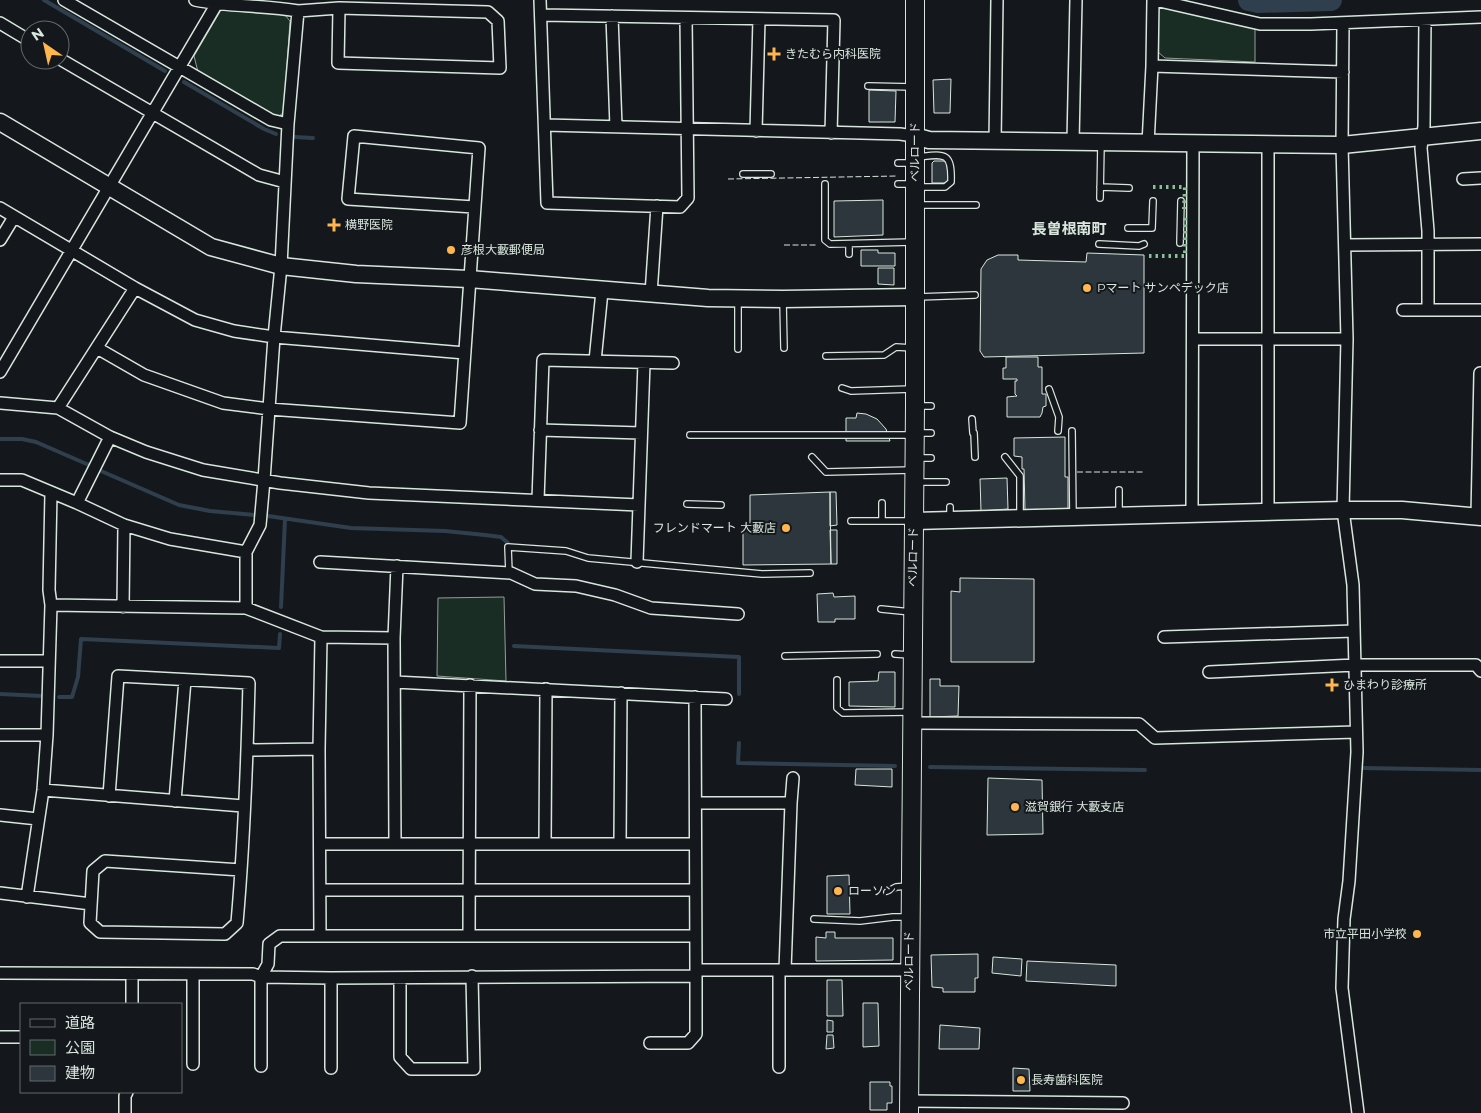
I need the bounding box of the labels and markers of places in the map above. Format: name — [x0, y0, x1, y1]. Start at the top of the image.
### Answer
place label: きたむら内科医院 — [785, 46, 881, 61]
marker: きたむら内科医院 — [767, 47, 781, 61]
place label: 横野医院 — [345, 217, 393, 232]
marker: 横野医院 — [327, 218, 341, 232]
place label: 彦根大藪郵便局 — [461, 242, 545, 257]
marker: 彦根大藪郵便局 — [445, 244, 457, 256]
place label: Pマート サンペデック店 — [1097, 280, 1229, 295]
marker: Pマート サンペデック店 — [1081, 282, 1093, 294]
place label: フレンドマート 大藪店 — [653, 520, 776, 535]
marker: フレンドマート 大藪店 — [780, 522, 792, 534]
place label: ひまわり診療所 — [1343, 677, 1427, 692]
marker: ひまわり診療所 — [1325, 678, 1339, 692]
place label: 滋賀銀行 大藪支店 — [1025, 799, 1124, 814]
marker: 滋賀銀行 大藪支店 — [1009, 801, 1021, 813]
place label: ローソン — [848, 883, 896, 898]
marker: ローソン — [832, 885, 844, 897]
place label: 市立平田小学校 — [1323, 926, 1407, 941]
marker: 市立平田小学校 — [1411, 928, 1423, 940]
place label: 長寿歯科医院 — [1031, 1072, 1103, 1087]
marker: 長寿歯科医院 — [1015, 1074, 1027, 1086]

